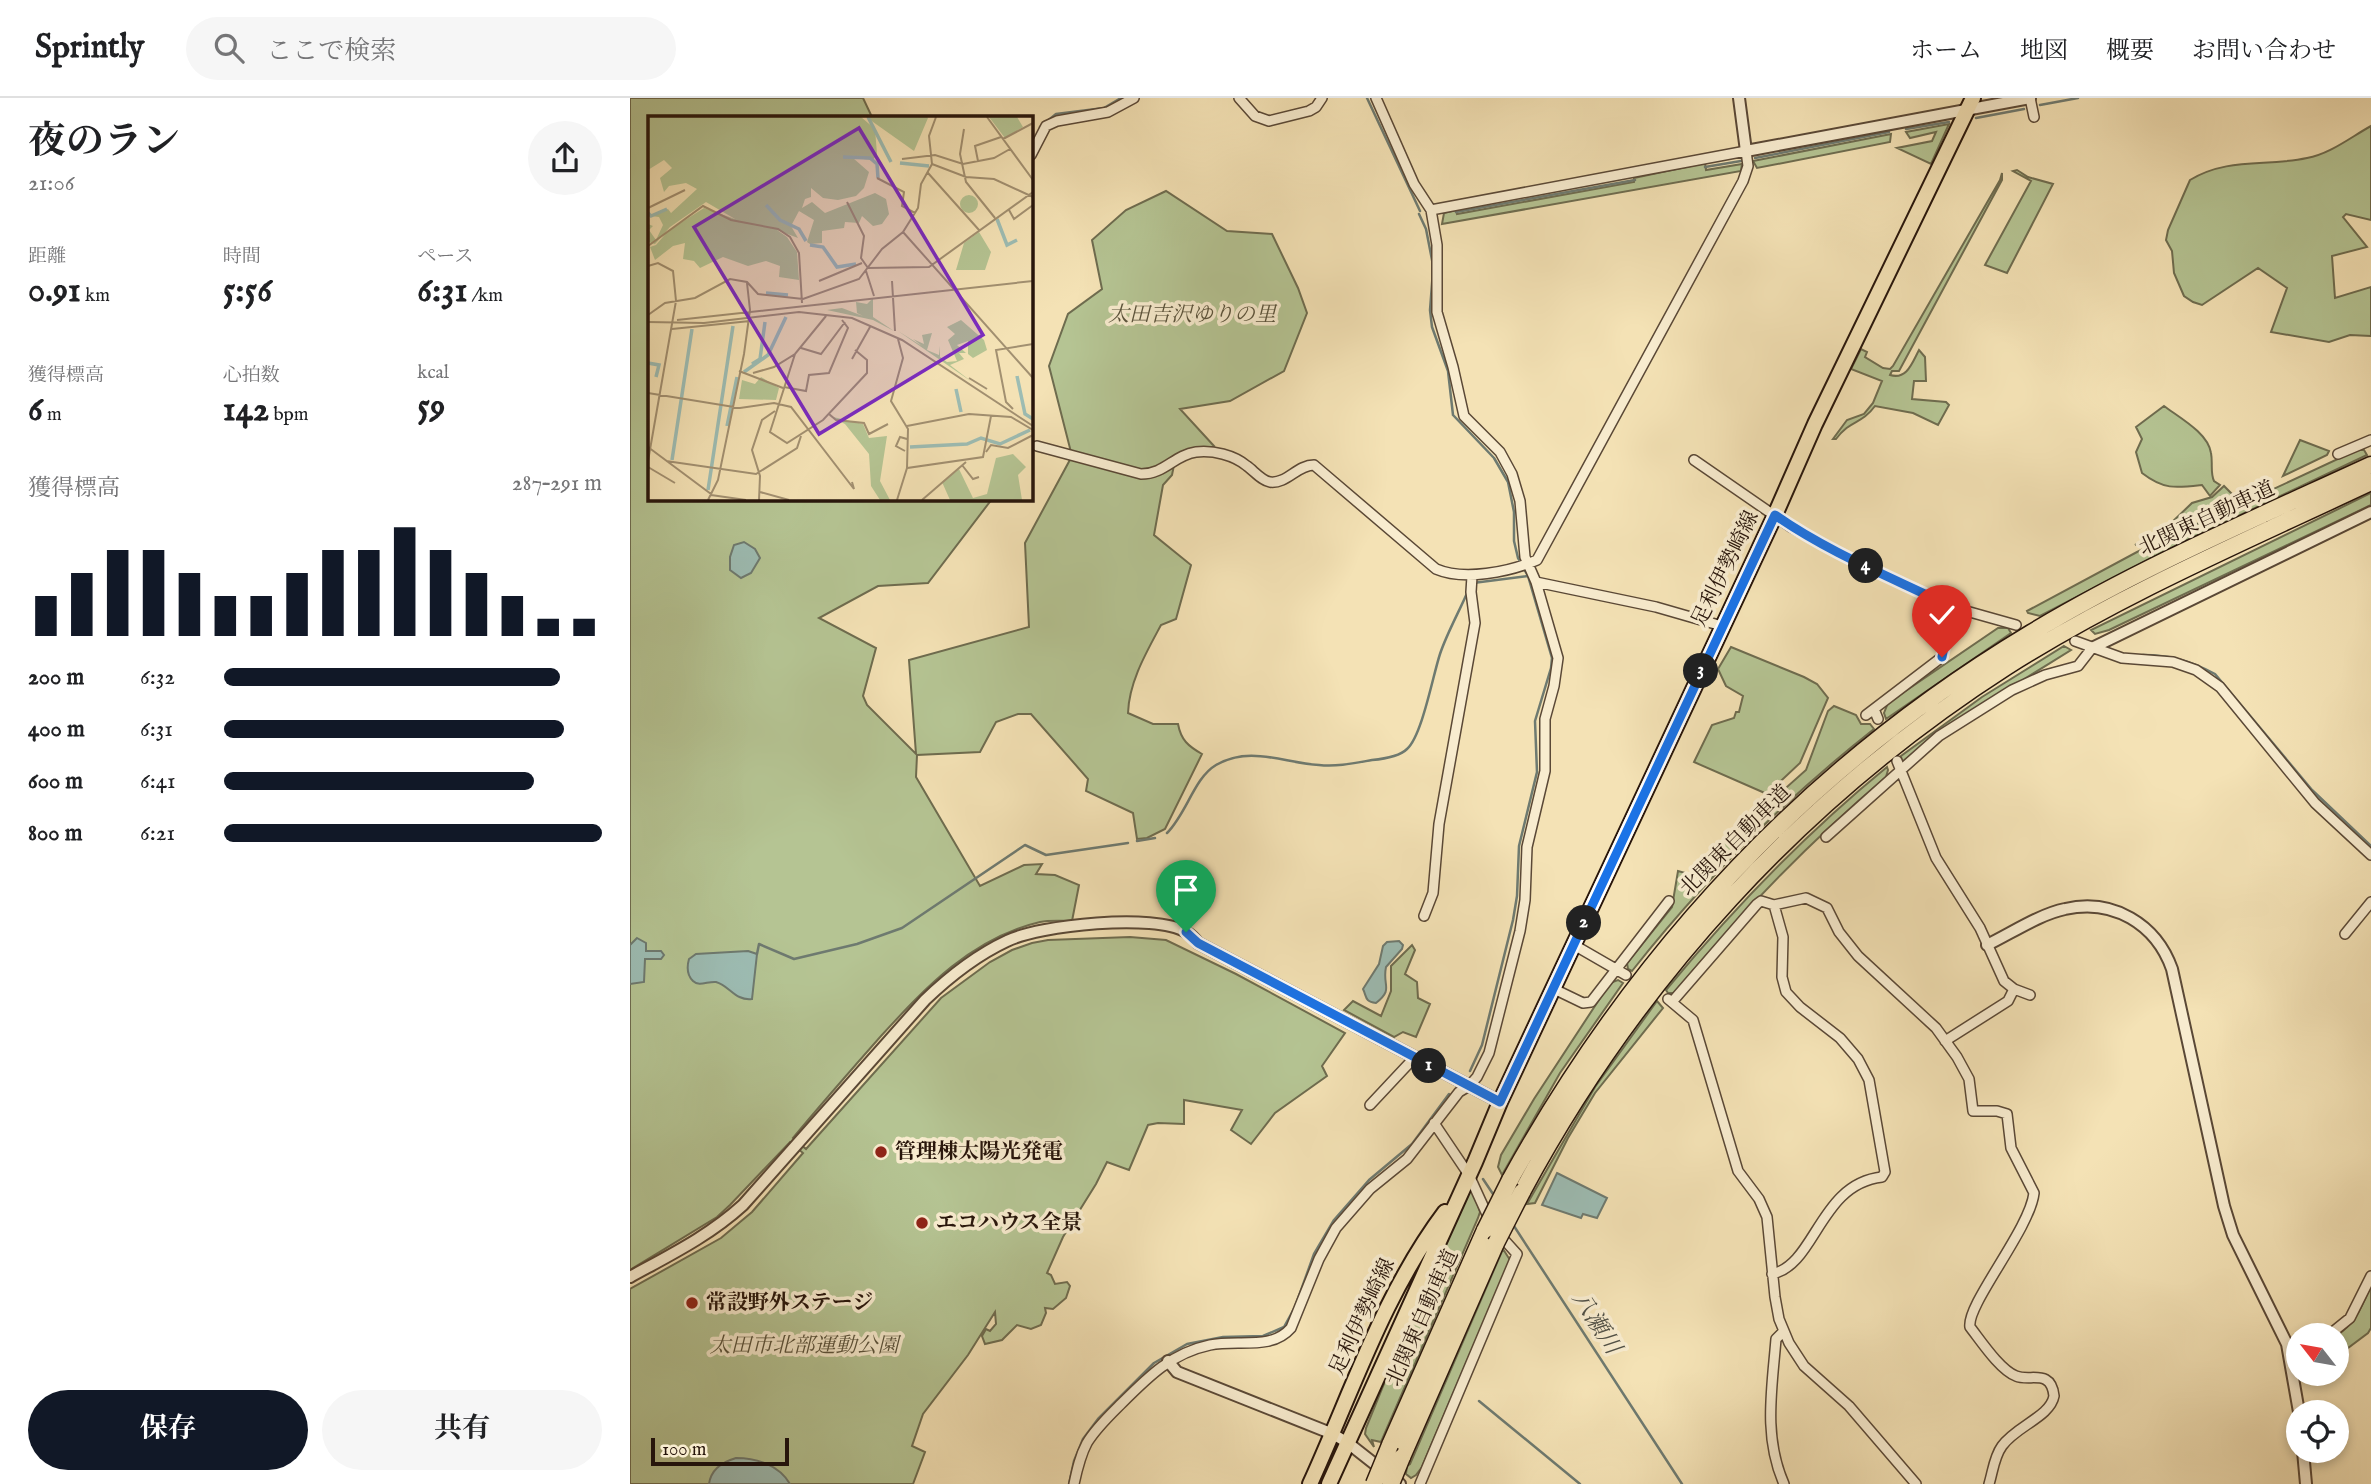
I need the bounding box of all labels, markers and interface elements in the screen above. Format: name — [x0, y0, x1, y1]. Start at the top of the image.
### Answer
search box — [186, 17, 676, 80]
text: Sprintly — [35, 27, 144, 69]
icon: search — [210, 29, 248, 67]
text: ここで検索 — [266, 35, 396, 68]
text: ホーム — [1910, 36, 1982, 67]
text: 地図 — [2020, 36, 2068, 67]
text: 概要 — [2106, 36, 2154, 67]
text: お問い合わせ — [2192, 36, 2336, 67]
inset map — [648, 116, 1032, 500]
text: 夜のラン — [28, 119, 180, 167]
button: share — [528, 121, 602, 195]
text: 21:06 — [28, 169, 74, 198]
text: 距離 — [28, 245, 66, 269]
text: 時間 — [223, 245, 261, 269]
text: ペース — [417, 245, 473, 269]
text: 0.91 — [28, 269, 81, 314]
text: 5:56 — [223, 269, 272, 314]
text: 6:31 — [417, 269, 467, 314]
text: km — [81, 284, 110, 308]
text: /km — [467, 284, 503, 308]
park label: 太田吉沢ゆりの里 — [1108, 302, 1278, 329]
text: kcal — [417, 361, 449, 385]
text: 獲得標高 — [28, 364, 104, 388]
text: 心拍数 — [223, 364, 280, 388]
text: 59 — [417, 385, 445, 430]
text: 6 — [28, 388, 43, 433]
text: 142 — [223, 388, 269, 433]
text: m — [43, 403, 62, 427]
text: bpm — [269, 403, 309, 427]
text: 287–291 m — [512, 469, 602, 498]
text: 獲得標高 — [28, 474, 120, 503]
street label: 北関東自動車道 — [2135, 476, 2279, 562]
street label: 足利伊勢崎線 — [1686, 506, 1766, 632]
pin: 4 — [1848, 548, 1884, 584]
text: 4 — [1861, 553, 1870, 577]
pin — [1912, 585, 1972, 657]
icon: check — [1923, 596, 1961, 634]
pin: 3 — [1684, 654, 1718, 688]
text: 3 — [1697, 658, 1704, 682]
text: 200 m — [28, 663, 84, 692]
text: 6:32 — [140, 663, 175, 692]
text: 400 m — [28, 715, 85, 744]
text: 6:31 — [140, 715, 173, 744]
text: 600 m — [28, 767, 83, 796]
text: 6:41 — [140, 767, 176, 796]
street label: 北関東自動車道 — [1674, 779, 1798, 903]
text: 800 m — [28, 819, 82, 848]
text: 6:21 — [140, 819, 175, 848]
pin — [1156, 860, 1216, 932]
icon: arrive — [1167, 871, 1205, 909]
pin: 2 — [1566, 906, 1602, 940]
text: 2 — [1579, 910, 1588, 934]
pin: 1 — [1412, 1048, 1446, 1084]
text: 1 — [1425, 1053, 1432, 1077]
place label: 管理棟太陽光発電 — [895, 1139, 1063, 1166]
marker: 管理棟太陽光発電 — [873, 1144, 889, 1160]
place label: エコハウス全景 — [936, 1210, 1082, 1237]
marker: エコハウス全景 — [914, 1215, 930, 1231]
street label: 北関東自動車道 — [1381, 1245, 1465, 1391]
street label: 足利伊勢崎線 — [1324, 1254, 1402, 1380]
water label: 八瀬川 — [1565, 1286, 1629, 1362]
place label: 常設野外ステージ — [706, 1290, 873, 1317]
marker: 常設野外ステージ — [684, 1295, 700, 1311]
north arrow — [2286, 1323, 2348, 1386]
map controls — [2286, 1323, 2349, 1463]
park label: 太田市北部運動公園 — [710, 1333, 901, 1360]
button: 保存 — [28, 1390, 308, 1470]
button: 共有 — [322, 1390, 602, 1470]
button: locate — [2286, 1400, 2349, 1463]
scale bar — [651, 1435, 789, 1467]
text: 100 m — [662, 1438, 706, 1462]

